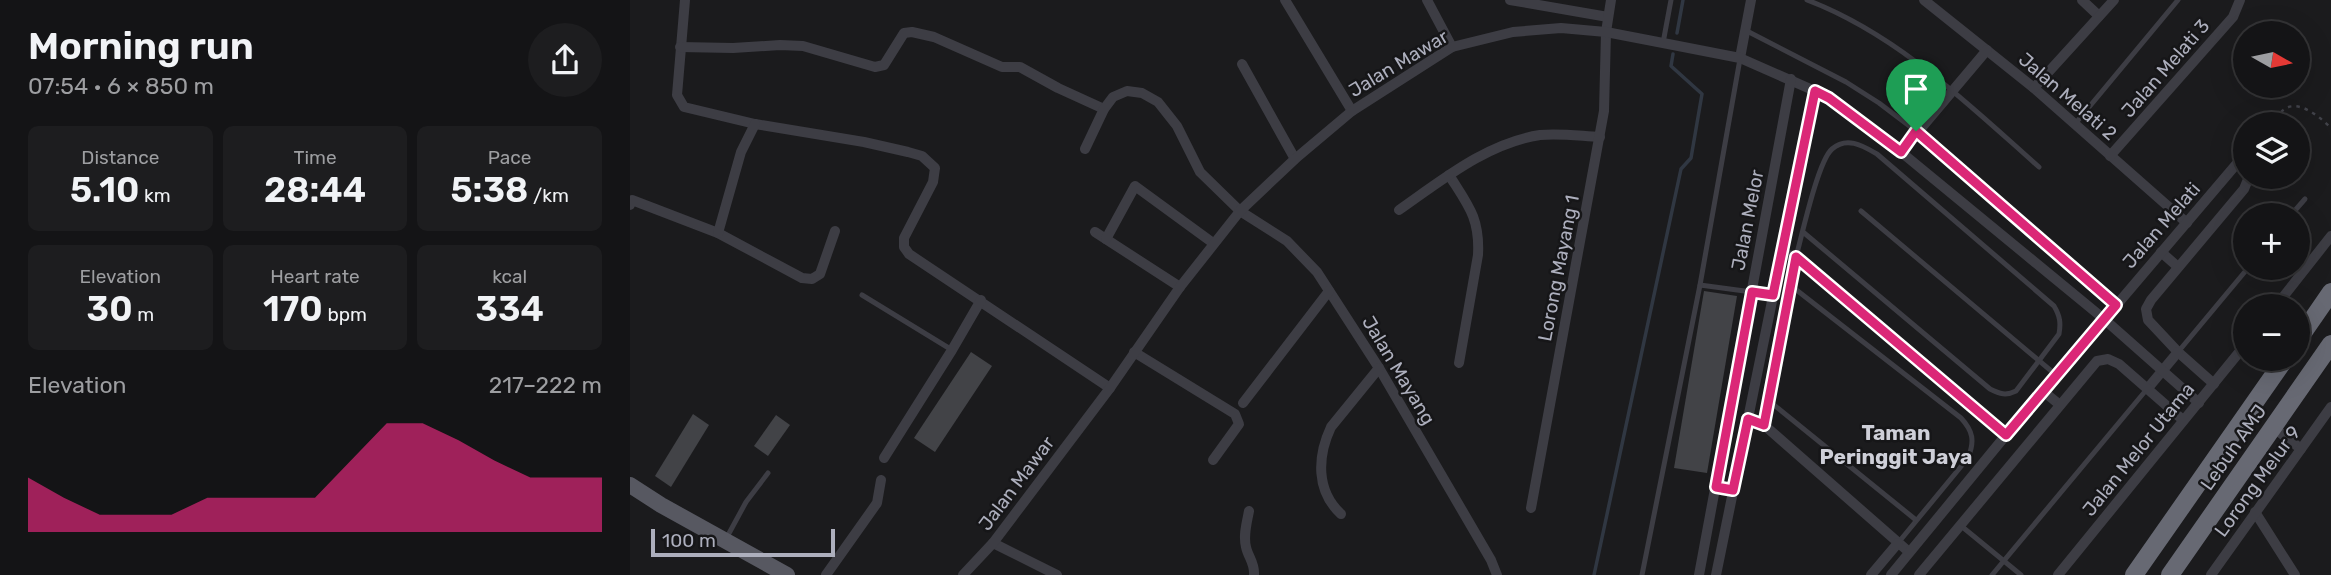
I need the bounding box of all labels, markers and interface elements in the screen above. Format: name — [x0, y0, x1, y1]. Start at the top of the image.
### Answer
street label: Jalan Melati 3 — [2116, 15, 2214, 122]
north arrow — [2233, 21, 2310, 98]
map controls — [2233, 21, 2310, 371]
text: Morning run — [28, 23, 254, 69]
button: share — [528, 23, 602, 97]
street label: Jalan Mawar — [1344, 24, 1453, 102]
street label: Jalan Melati 2 — [2014, 48, 2121, 145]
pin — [1886, 59, 1946, 131]
icon: arrive — [1897, 70, 1935, 108]
text: 07:54 · 6 × 850 m — [28, 72, 214, 100]
button: layers — [2233, 112, 2310, 189]
text: Distance — [81, 146, 159, 169]
text: Time — [293, 146, 337, 169]
text: Pace — [488, 146, 531, 169]
street label: Jalan Melor — [1726, 167, 1769, 272]
text: 5.10 — [70, 169, 139, 211]
text: 28:44 — [264, 169, 366, 211]
text: 5:38 — [450, 169, 528, 211]
street label: Jalan Melati — [2118, 178, 2205, 273]
text: km — [139, 184, 171, 207]
text: /km — [528, 184, 569, 207]
street label: Lorong Mayang 1 — [1533, 193, 1584, 343]
button: + — [2233, 203, 2310, 280]
text: Elevation — [80, 265, 161, 288]
text: Heart rate — [270, 265, 360, 288]
text: kcal — [492, 265, 527, 288]
text: 30 — [87, 288, 133, 330]
text: 170 — [263, 288, 323, 330]
text: 334 — [475, 288, 544, 330]
button: − — [2233, 294, 2310, 371]
text: m — [133, 303, 154, 326]
text: bpm — [323, 303, 367, 326]
street label: Jalan Mayang — [1357, 312, 1440, 429]
text: Elevation — [28, 371, 127, 399]
text: 217–222 m — [489, 371, 602, 399]
street label: Jalan Melor Utama — [2078, 378, 2199, 521]
street label: Lebuh AMJ — [2195, 400, 2271, 495]
district label: Taman Peringgit Jaya — [1819, 420, 1973, 469]
street label: Lorong Melur 9 — [2209, 421, 2305, 541]
street label: Jalan Mawar — [974, 431, 1060, 535]
scale bar — [651, 526, 835, 558]
text: 100 m — [662, 529, 716, 552]

